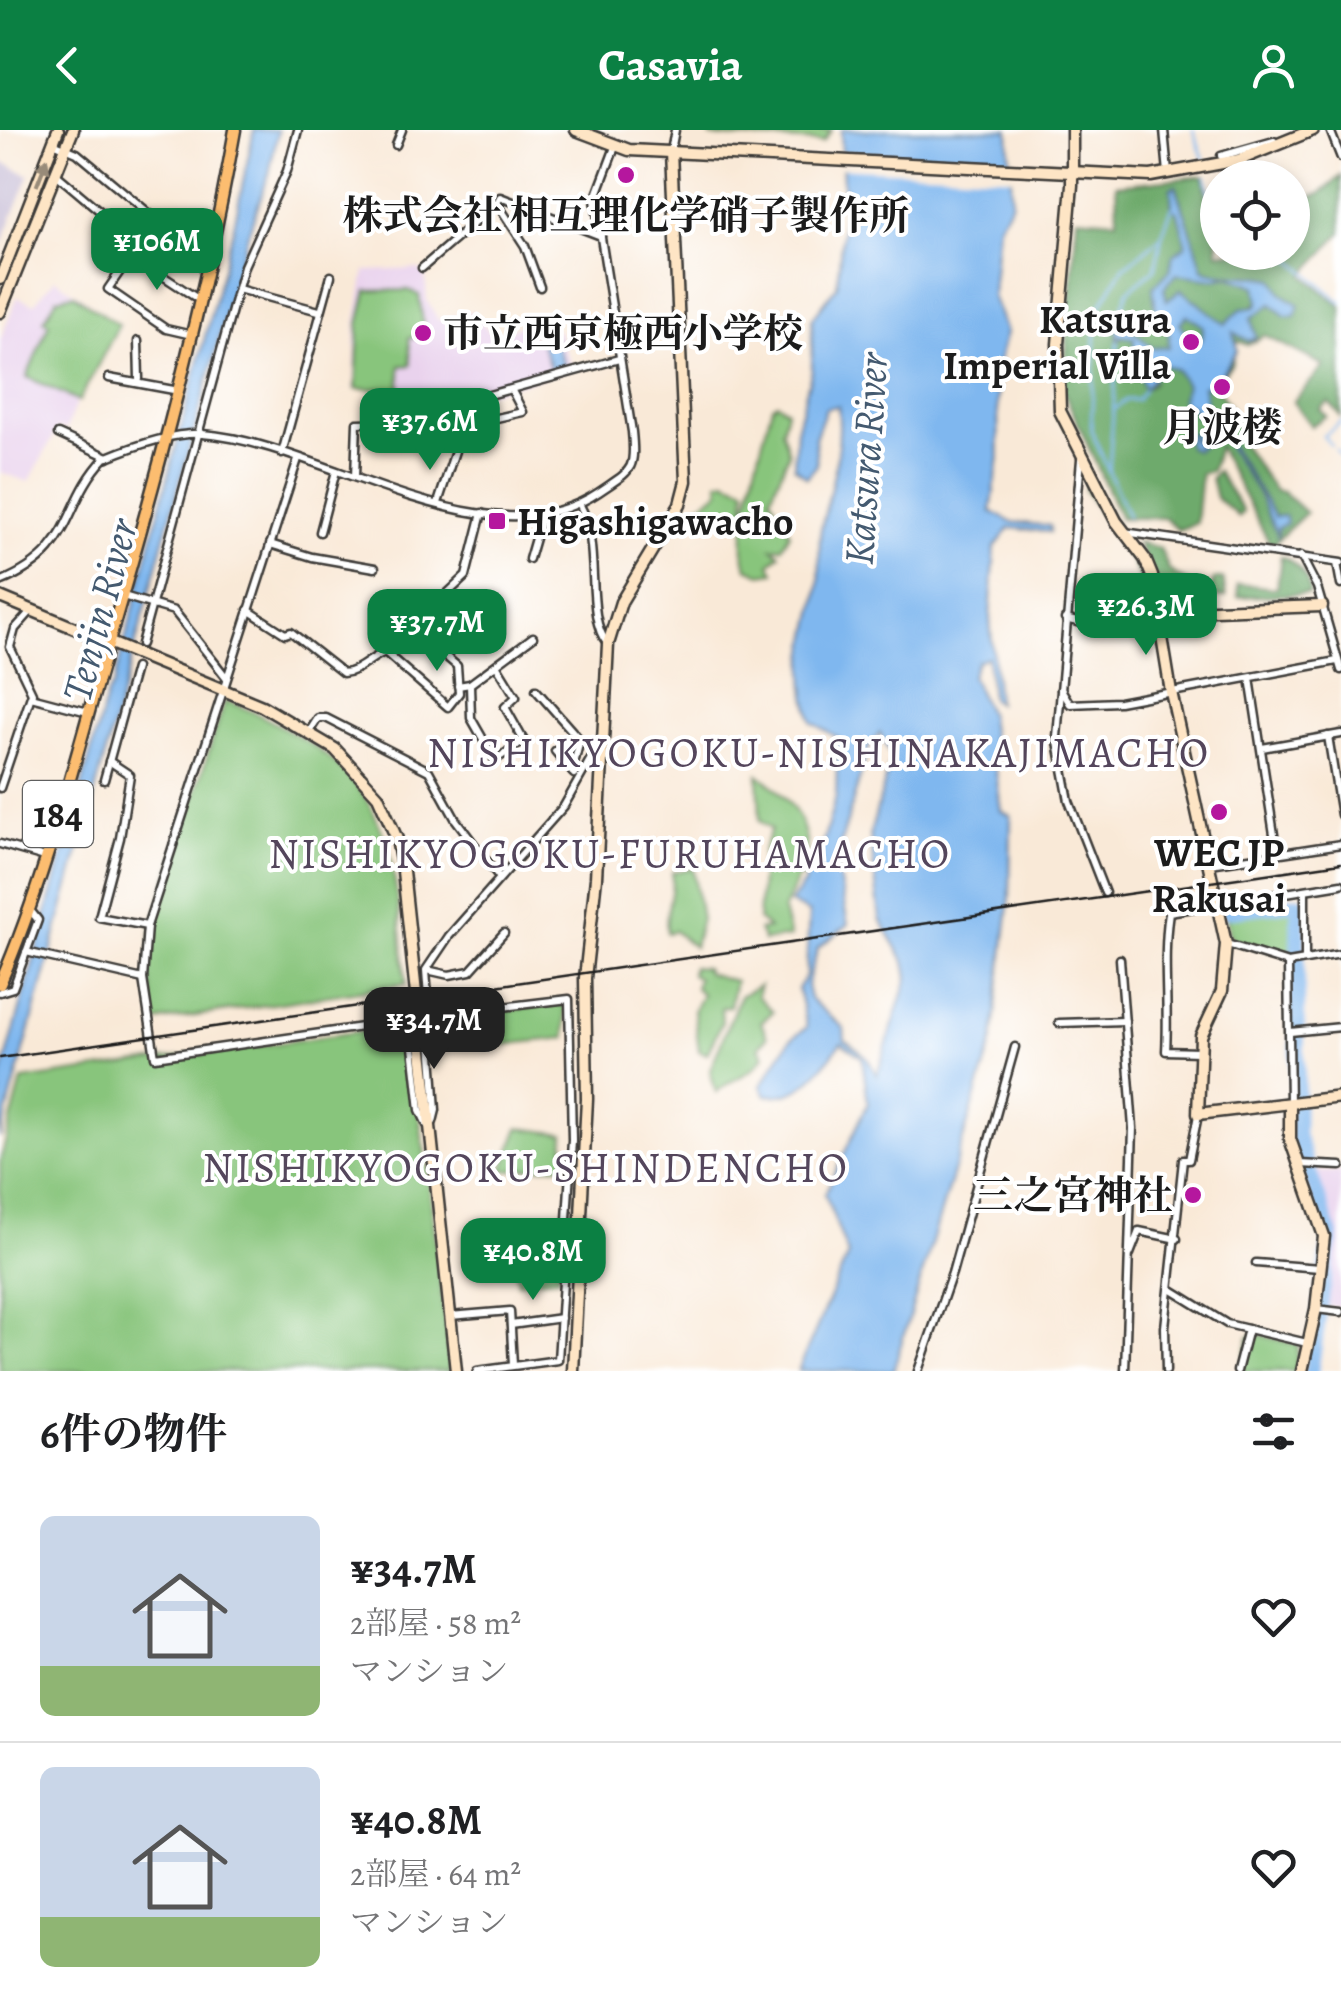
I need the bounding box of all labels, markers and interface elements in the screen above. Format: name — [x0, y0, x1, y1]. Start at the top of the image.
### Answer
text: Casavia — [598, 34, 743, 96]
icon: back — [40, 38, 95, 93]
icon: person — [1246, 38, 1301, 93]
one-way arrow — [34, 157, 50, 187]
map controls — [1200, 160, 1310, 270]
button: locate — [1200, 160, 1310, 270]
marker: 株式会社 相互理化学硝子製作所 — [615, 164, 637, 186]
place label: 株式会社 相互理化学硝子製作所 — [343, 188, 909, 243]
pin: ¥106M — [87, 208, 227, 293]
text: ¥106M — [113, 218, 201, 262]
place label: Katsura Imperial Villa — [943, 292, 1172, 393]
place label: 市立西京極西小学校 — [443, 306, 803, 361]
marker: 市立西京極西小学校 — [412, 322, 434, 344]
marker: Katsura Imperial Villa — [1180, 331, 1202, 353]
water label: Katsura River — [830, 350, 901, 567]
marker: 月波楼 — [1211, 376, 1233, 398]
pin: ¥37.6M — [349, 388, 511, 473]
text: ¥37.6M — [382, 398, 478, 442]
place label: 月波楼 — [1162, 400, 1282, 455]
place label: Higashigawacho — [517, 494, 794, 549]
marker: Higashigawacho — [486, 510, 508, 532]
water label: Tenjin River — [48, 511, 152, 708]
pin: ¥26.3M — [1065, 573, 1227, 658]
text: ¥26.3M — [1097, 583, 1195, 627]
pin: ¥37.7M — [356, 589, 518, 674]
text: ¥37.7M — [389, 599, 485, 643]
district label: NISHIKYOGOKU-NISHINAKAJIMACHO — [427, 724, 1211, 781]
road number: 184 — [23, 781, 93, 847]
marker: WEC JP Rakusai — [1208, 801, 1230, 823]
district label: NISHIKYOGOKU-FURUHAMACHO — [268, 825, 952, 882]
place label: WEC JP Rakusai — [1152, 825, 1286, 926]
pin: ¥34.7M — [353, 987, 515, 1072]
text: ¥34.7M — [386, 997, 482, 1041]
district label: NISHIKYOGOKU-SHINDENCHO — [203, 1139, 849, 1196]
place label: 三之宮神社 — [973, 1168, 1173, 1223]
marker: 三之宮神社 — [1182, 1184, 1204, 1206]
pin: ¥40.8M — [452, 1218, 614, 1303]
text: ¥40.8M — [483, 1228, 583, 1272]
icon: filters — [1246, 1404, 1301, 1459]
text: 6件の物件 — [40, 1405, 228, 1462]
text: ¥34.7M — [350, 1540, 477, 1597]
icon: home — [120, 1556, 240, 1676]
icon: heart — [1246, 1589, 1301, 1644]
text: 2部屋 · 58 m² — [350, 1601, 521, 1645]
text: マンション — [350, 1649, 509, 1693]
text: ¥40.8M — [350, 1791, 482, 1848]
icon: home — [120, 1807, 240, 1927]
icon: heart — [1246, 1840, 1301, 1895]
text: 2部屋 · 64 m² — [350, 1852, 521, 1896]
text: マンション — [350, 1900, 509, 1944]

